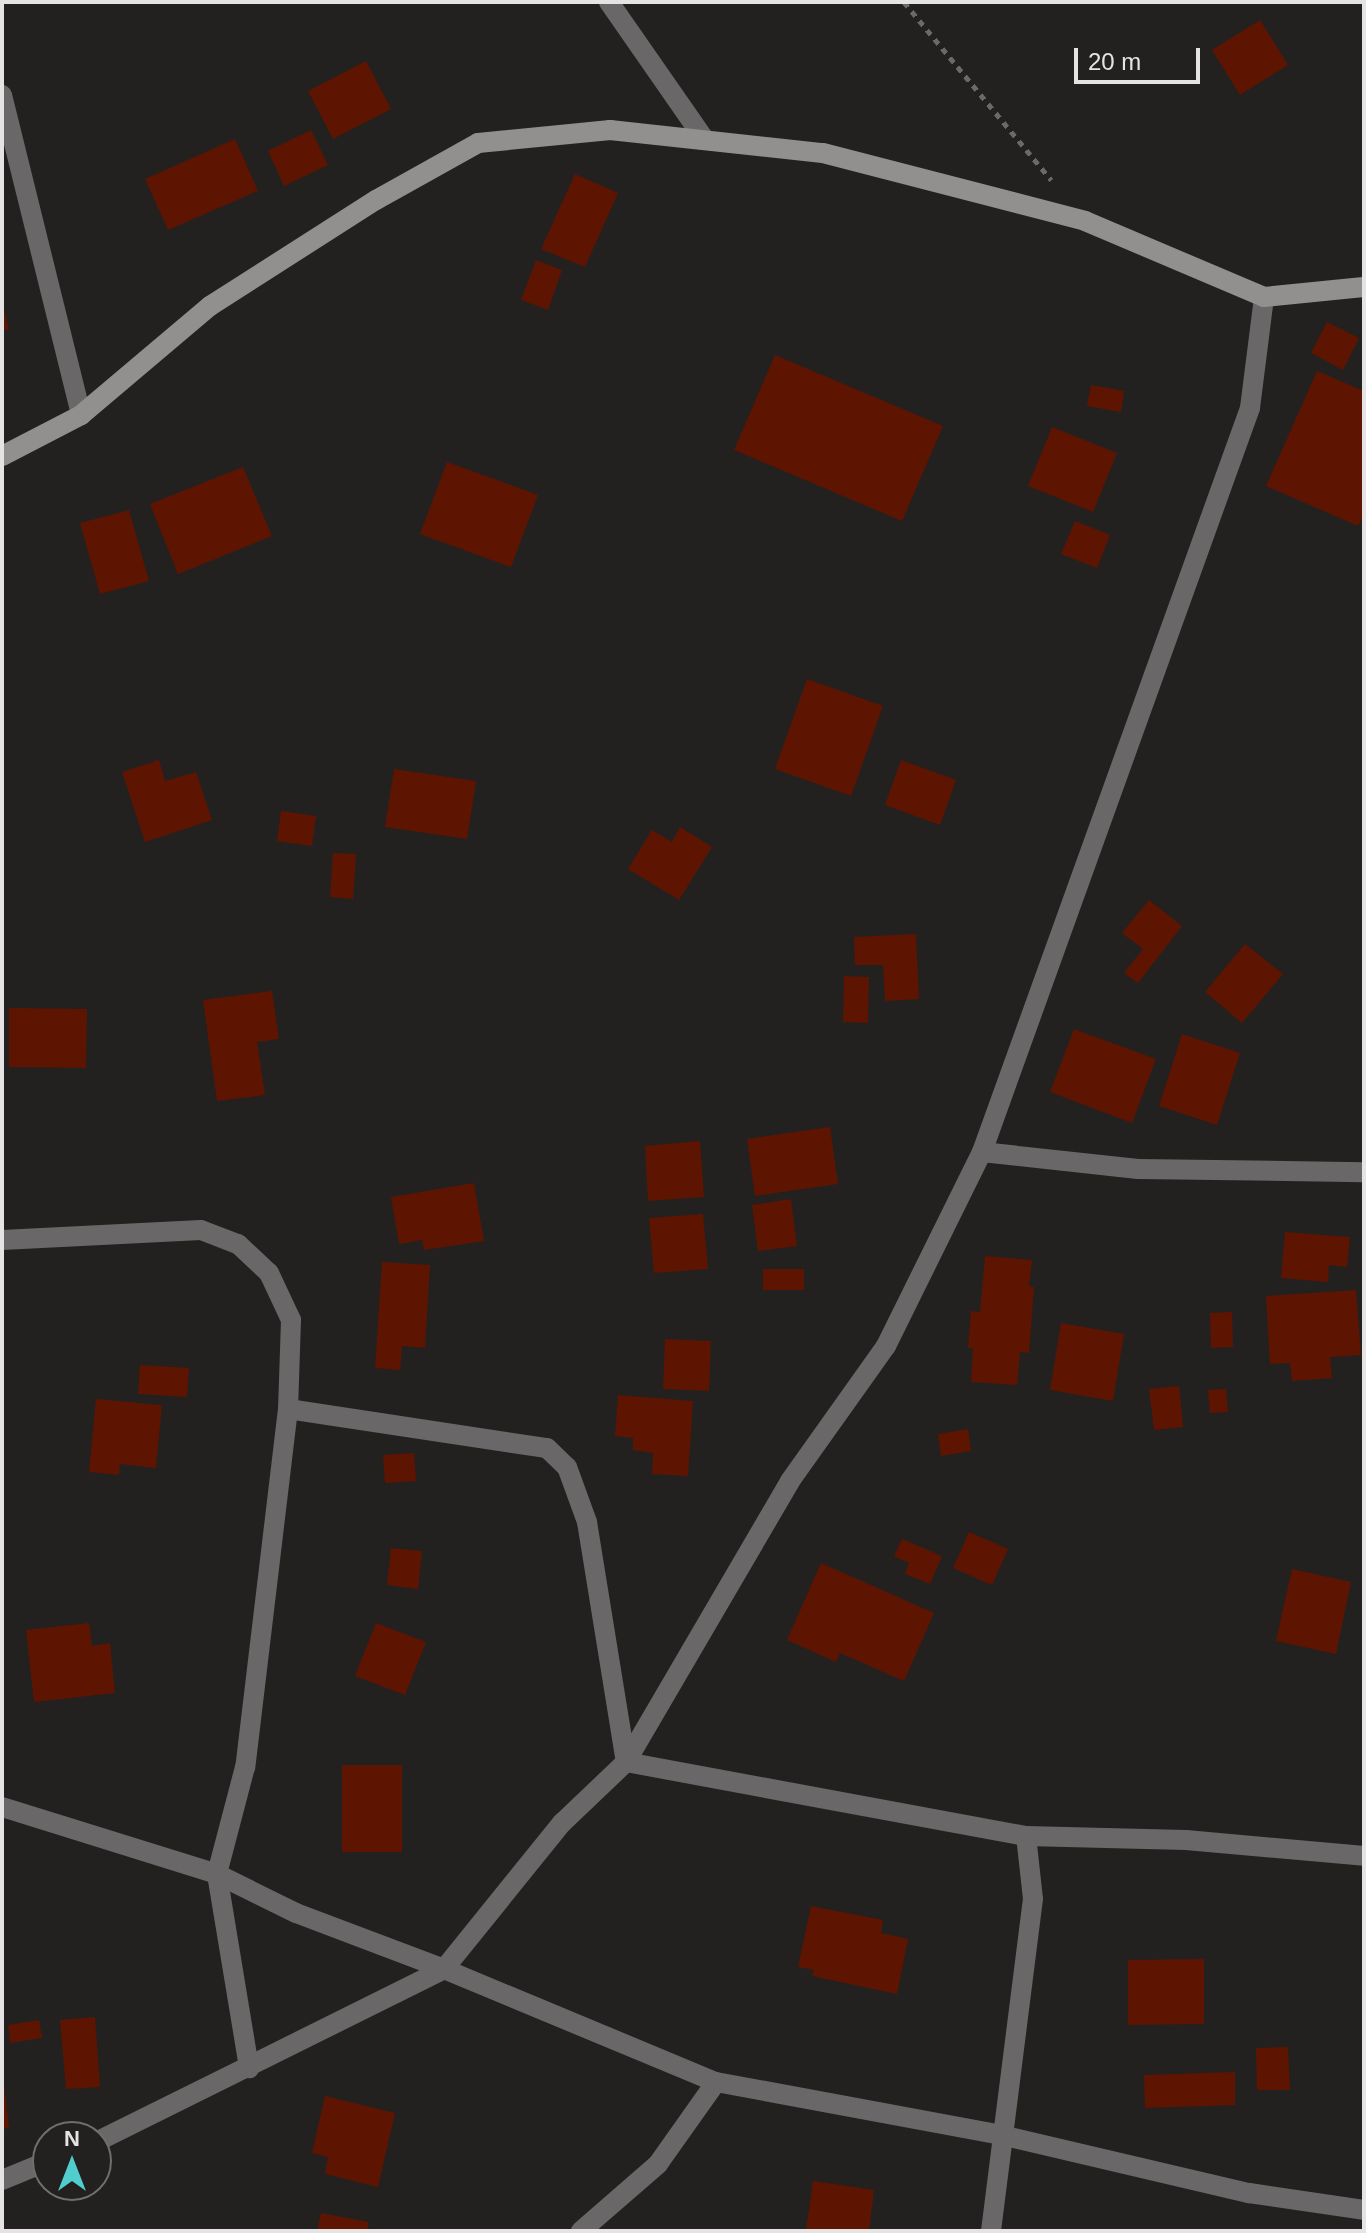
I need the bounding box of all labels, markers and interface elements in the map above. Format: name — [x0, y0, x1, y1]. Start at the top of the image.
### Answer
scale bar — [1078, 32, 1204, 82]
text: 20 m — [1088, 48, 1141, 75]
north arrow — [32, 2121, 112, 2201]
text: N — [64, 2126, 80, 2151]

